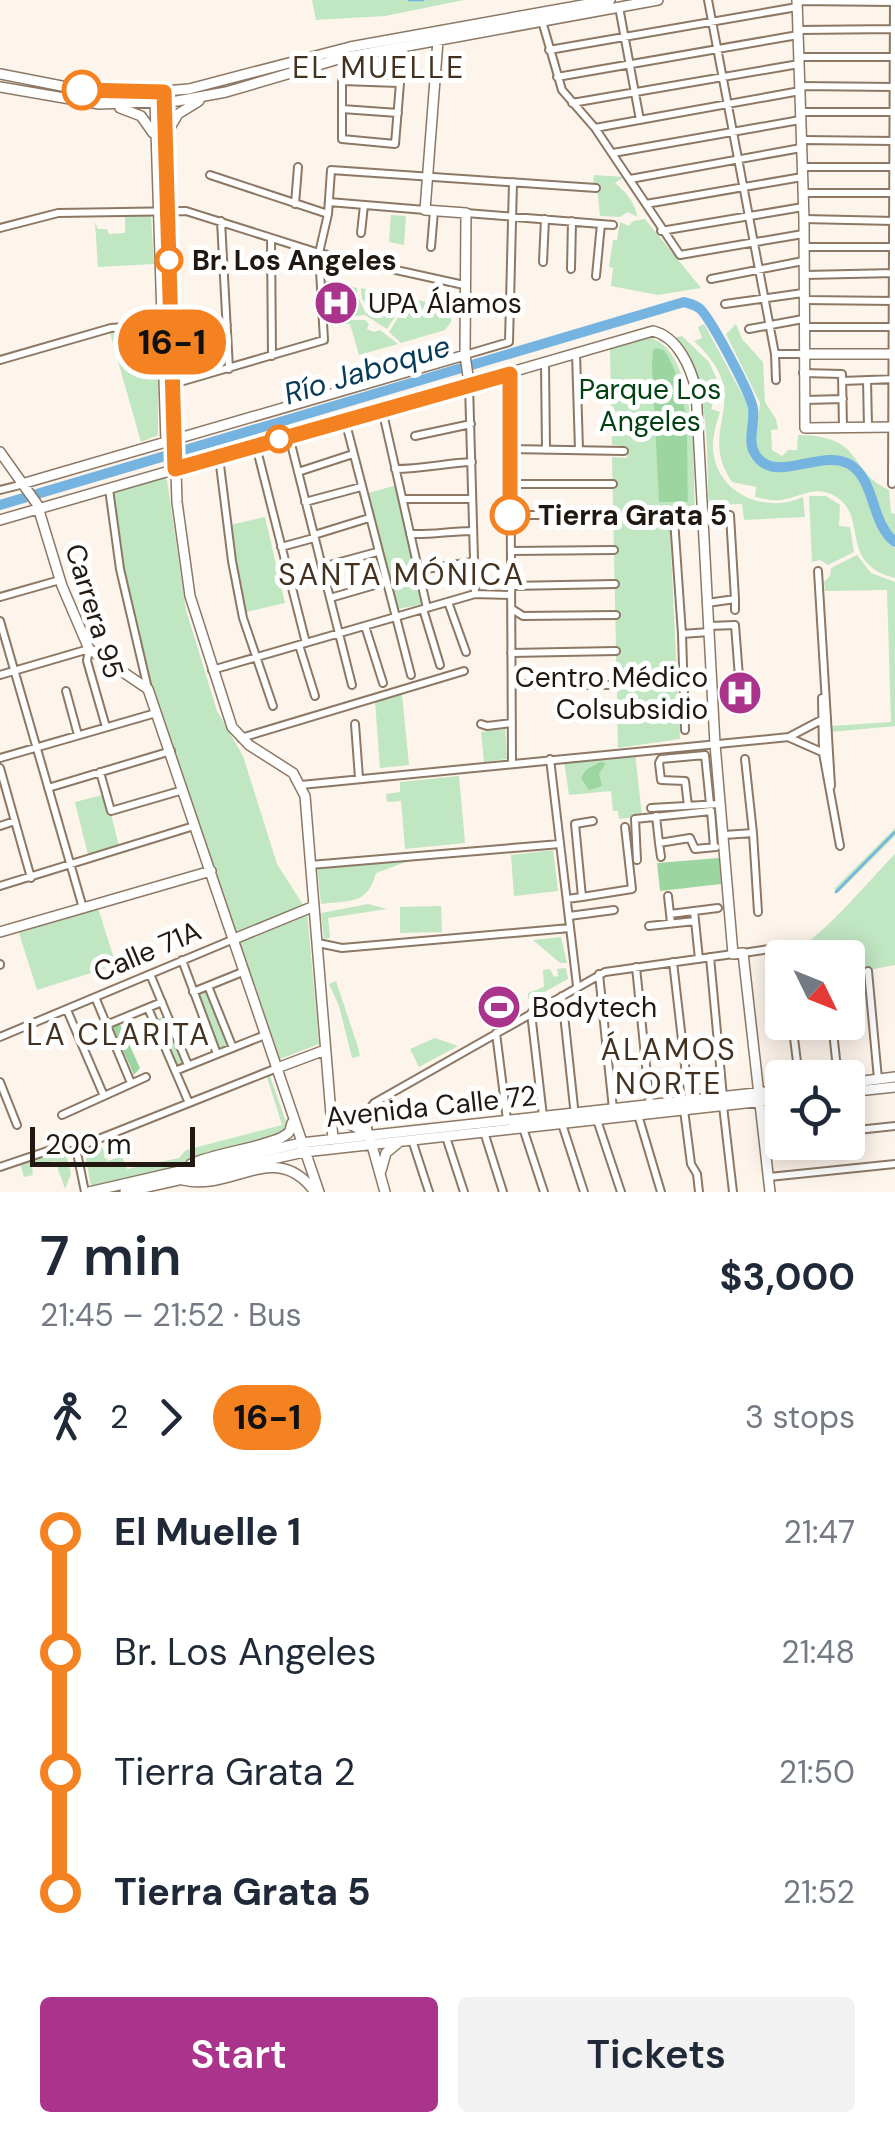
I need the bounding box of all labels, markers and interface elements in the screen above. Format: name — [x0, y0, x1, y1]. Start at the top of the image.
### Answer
district label: EL MUELLE — [292, 48, 466, 87]
unlabelled marker — [63, 71, 101, 109]
place label: Br. Los Angeles — [192, 242, 397, 279]
marker: Br. Los Angeles — [156, 247, 182, 273]
hospital icon: UPA Álamos — [313, 280, 359, 326]
place label: UPA Álamos — [368, 285, 522, 322]
line badge: 16-1 — [102, 310, 242, 374]
text: 16-1 — [138, 319, 206, 365]
water label: Río Jaboque — [279, 326, 455, 413]
park label: Parque Los Angeles — [579, 371, 721, 440]
unlabelled marker — [266, 426, 292, 452]
marker: Tierra Grata 5 — [491, 496, 529, 534]
place label: Tierra Grata 5 — [538, 497, 727, 534]
street label: Carrera 95 — [56, 539, 133, 683]
district label: SANTA MÓNICA — [278, 555, 526, 594]
place label: Centro Médico Colsubsidio — [515, 659, 708, 728]
hospital icon: Centro Médico Colsubsidio — [717, 670, 763, 716]
street label: Calle 71A — [88, 912, 207, 991]
north arrow — [765, 940, 865, 1040]
map controls — [765, 940, 865, 1160]
sports icon: Bodytech — [476, 984, 522, 1030]
place label: Bodytech — [532, 989, 657, 1026]
district label: LA CLARITA — [26, 1015, 212, 1054]
district label: ÁLAMOS NORTE — [601, 1030, 737, 1103]
button: locate — [765, 1060, 865, 1160]
street label: Avenida Calle 72 — [324, 1077, 538, 1136]
scale bar — [30, 1122, 195, 1166]
text: 200 m — [45, 1126, 132, 1163]
text: 7 min — [40, 1220, 182, 1292]
text: $3,000 — [720, 1252, 855, 1302]
text: 21:45 – 21:52 · Bus — [40, 1294, 302, 1336]
icon: walk — [40, 1390, 95, 1445]
icon: forward — [143, 1390, 198, 1445]
text: 16-1 — [233, 1394, 301, 1440]
text: 2 — [110, 1396, 128, 1438]
text: 3 stops — [745, 1396, 855, 1438]
text: El Muelle 1 — [114, 1507, 301, 1557]
text: 21:47 — [784, 1511, 855, 1553]
text: Br. Los Angeles — [114, 1627, 376, 1677]
text: 21:48 — [781, 1631, 855, 1673]
text: Tierra Grata 2 — [114, 1747, 356, 1797]
text: 21:50 — [779, 1751, 855, 1793]
text: Tierra Grata 5 — [114, 1867, 371, 1917]
text: 21:52 — [783, 1871, 855, 1913]
button: Start — [40, 1997, 438, 2112]
button: Tickets — [458, 1997, 855, 2112]

